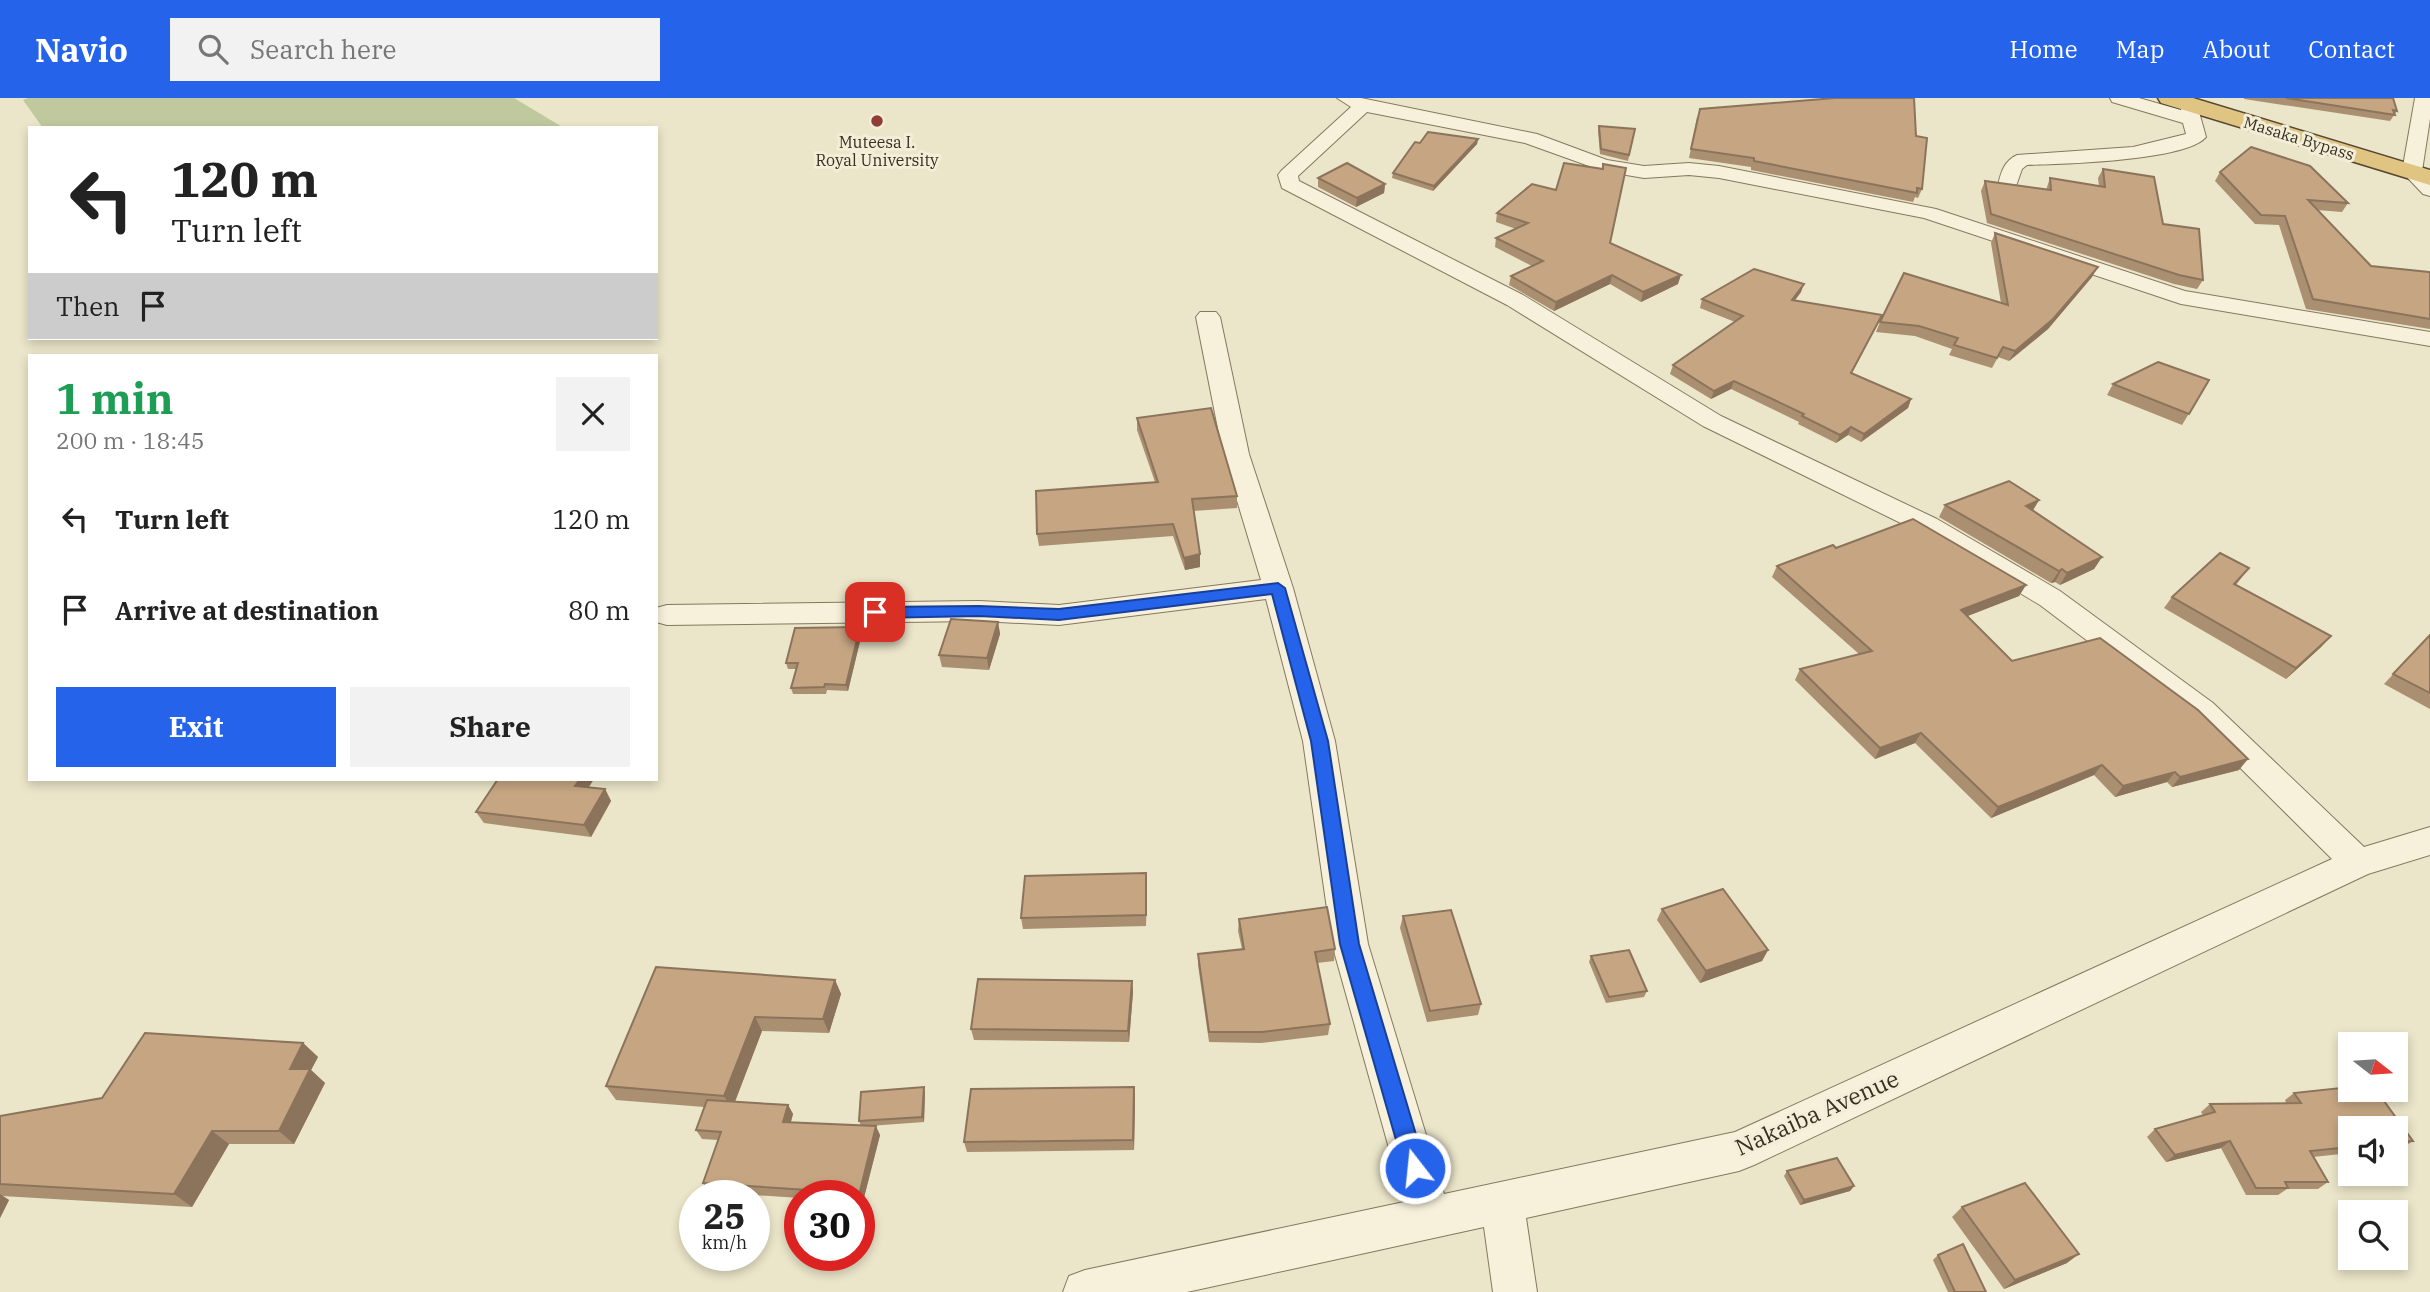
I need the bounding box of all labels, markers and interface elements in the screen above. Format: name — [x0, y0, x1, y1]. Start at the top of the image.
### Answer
search box — [170, 18, 660, 81]
text: Navio — [35, 28, 128, 71]
icon: search — [194, 30, 232, 68]
text: Search here — [250, 32, 396, 66]
text: Home — [2010, 33, 2078, 65]
text: Map — [2116, 33, 2164, 65]
text: About — [2202, 33, 2270, 65]
text: Contact — [2308, 33, 2395, 65]
street label: Masaka Bypass — [2241, 112, 2357, 164]
marker: Muteesa I. Royal University — [869, 113, 885, 129]
place label: Muteesa I. Royal University — [815, 132, 939, 170]
text: 120 m — [171, 147, 318, 210]
icon: left — [56, 154, 147, 245]
text: Turn left — [171, 209, 302, 251]
icon: arrive — [134, 287, 172, 325]
text: Then — [56, 289, 120, 323]
text: 1 min — [56, 371, 174, 426]
button: close — [556, 377, 630, 451]
text: 200 m · 18:45 — [56, 425, 205, 455]
icon: left — [56, 500, 94, 538]
text: Turn left — [115, 502, 229, 536]
text: 120 m — [552, 502, 630, 536]
pin — [845, 582, 905, 642]
icon: arrive — [56, 591, 94, 629]
text: Arrive at destination — [115, 593, 379, 627]
text: 80 m — [568, 593, 630, 627]
icon: arrive — [856, 593, 894, 631]
button: Exit — [56, 687, 336, 767]
button: Share — [350, 687, 630, 767]
north arrow — [2338, 1032, 2408, 1102]
map controls — [2338, 1032, 2408, 1270]
street label: Nakaiba Avenue — [1730, 1063, 1903, 1162]
button: sound — [2338, 1116, 2408, 1186]
position arrow — [1378, 1131, 1452, 1205]
speed limit sign: 30 — [784, 1180, 875, 1271]
text: 25 — [703, 1193, 746, 1239]
button: search — [2338, 1200, 2408, 1270]
text: km/h — [702, 1231, 747, 1254]

